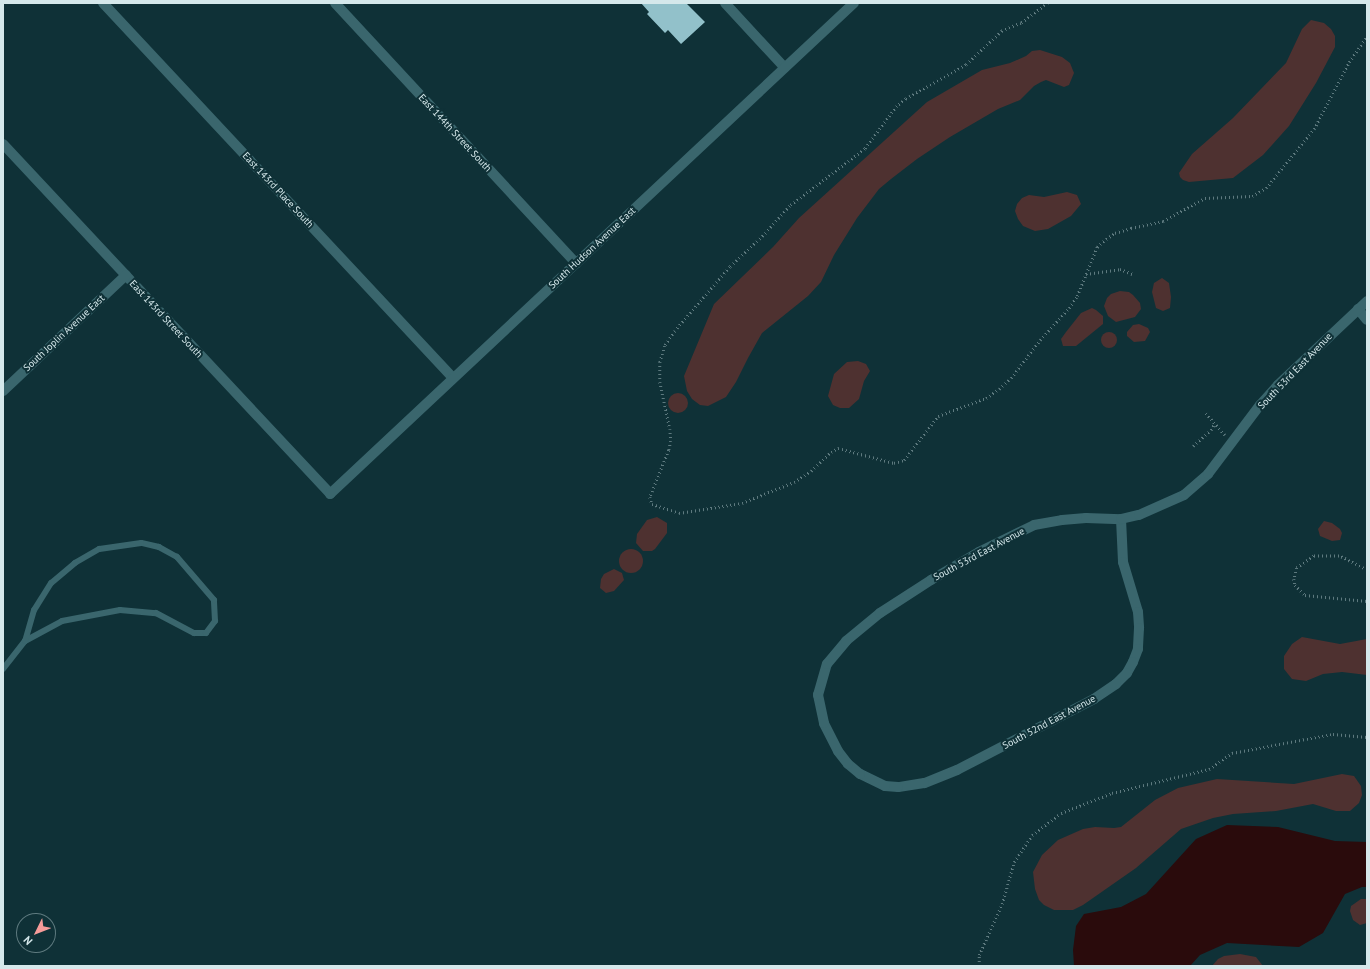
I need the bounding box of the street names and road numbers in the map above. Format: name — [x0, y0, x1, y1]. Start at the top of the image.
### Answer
street label: East 144th Street South — [416, 92, 494, 174]
street label: East 143rd Place South — [240, 150, 316, 230]
street label: South Hudson Avenue East — [546, 205, 638, 291]
street label: East 143rd Street South — [127, 278, 205, 360]
street label: South Joplin Avenue East — [21, 292, 107, 374]
street label: South 53rd East Avenue — [1255, 330, 1335, 412]
street label: South 53rd East Avenue — [931, 525, 1027, 583]
street label: South 52nd East Avenue — [1000, 692, 1098, 752]

